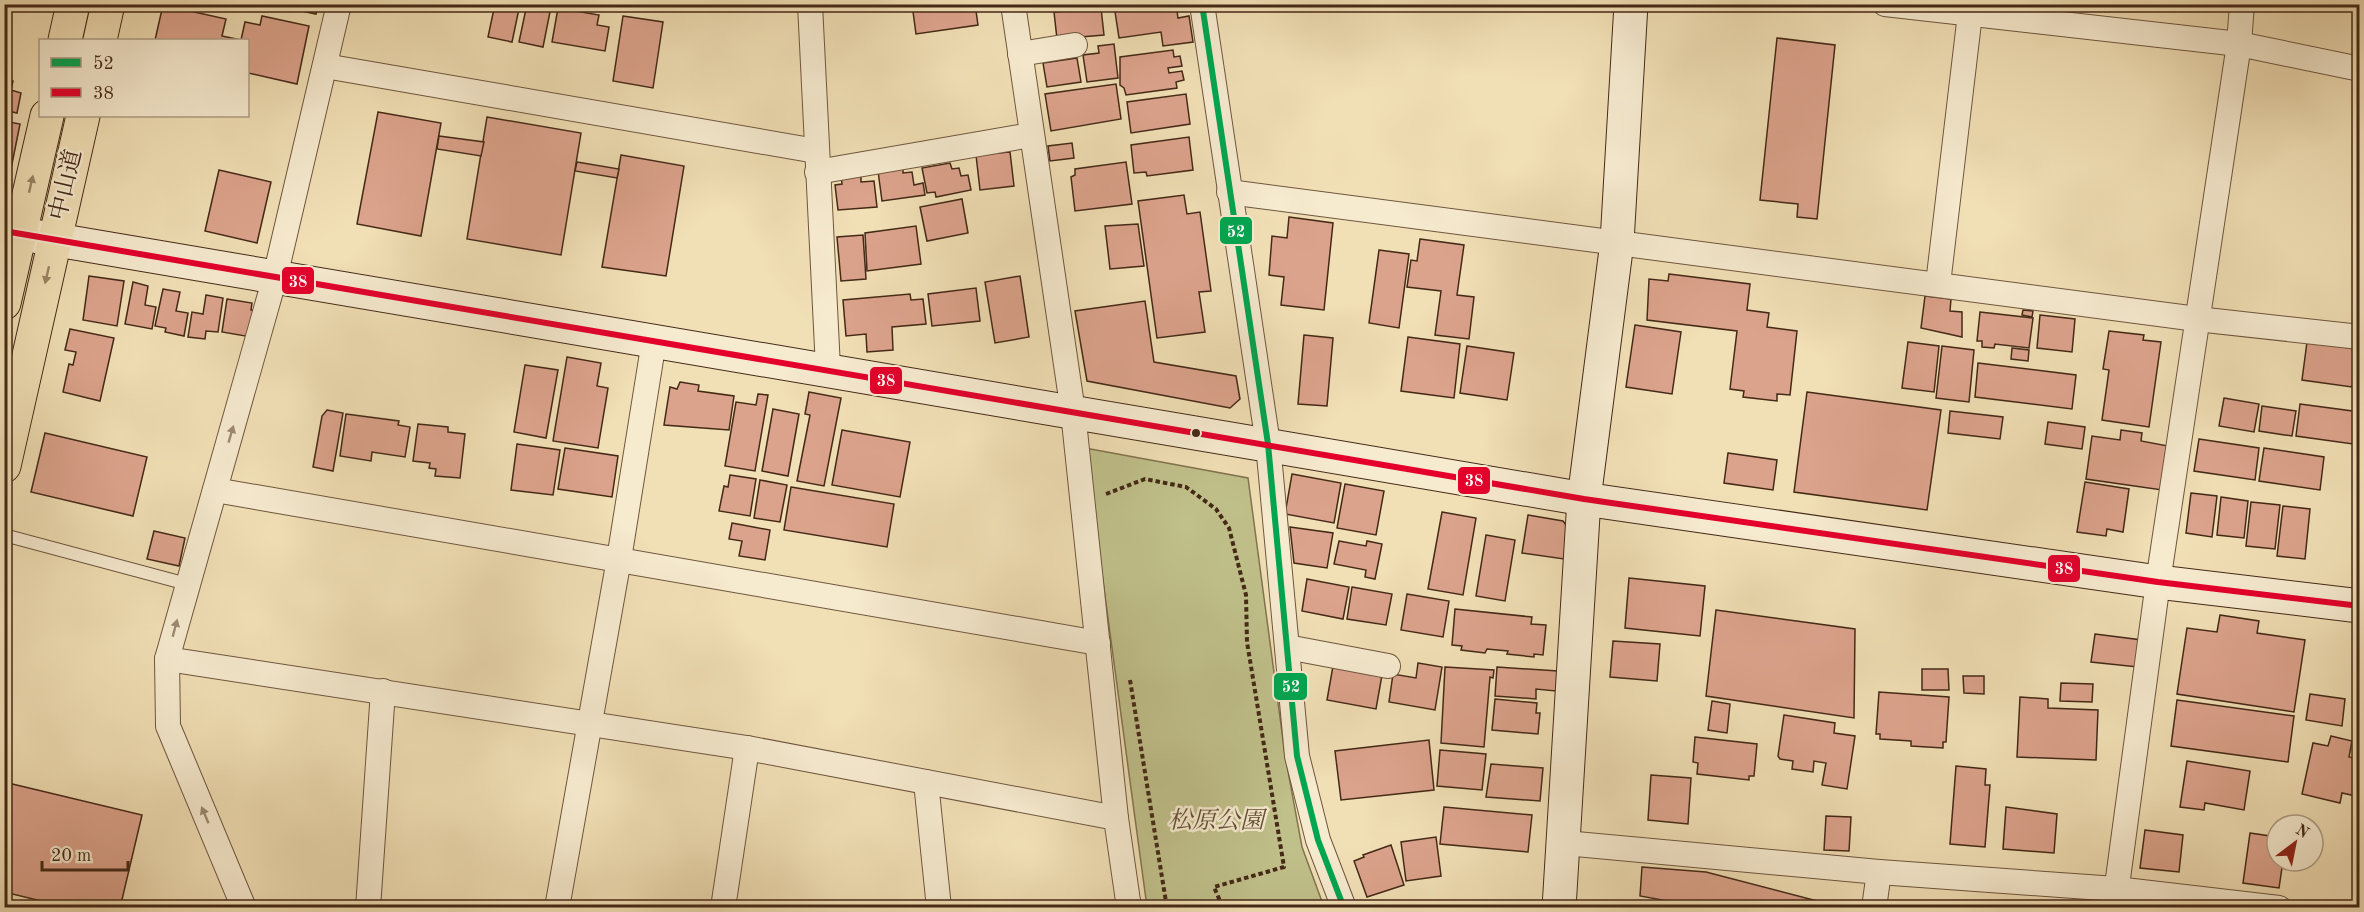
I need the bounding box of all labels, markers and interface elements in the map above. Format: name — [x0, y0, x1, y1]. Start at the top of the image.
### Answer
legend — [39, 39, 249, 117]
text: 52 — [93, 55, 114, 73]
text: 38 — [93, 85, 114, 103]
street label: 中山道 — [44, 147, 87, 223]
one-way arrow — [27, 175, 37, 193]
line badge: 52 — [1219, 216, 1253, 245]
text: 52 — [1227, 225, 1245, 241]
one-way arrow — [41, 266, 51, 284]
line badge: 38 — [281, 266, 315, 295]
text: 38 — [289, 275, 307, 291]
line badge: 38 — [869, 366, 903, 395]
text: 38 — [877, 374, 895, 390]
one-way arrow — [227, 425, 236, 443]
unlabelled marker — [1190, 427, 1202, 439]
line badge: 38 — [1457, 466, 1491, 495]
text: 38 — [1465, 474, 1483, 490]
line badge: 38 — [2047, 554, 2081, 583]
text: 38 — [2055, 562, 2073, 578]
one-way arrow — [171, 619, 180, 637]
line badge: 52 — [1273, 672, 1308, 701]
text: 52 — [1282, 680, 1300, 696]
one-way arrow — [200, 805, 210, 823]
park label: 松原公園 — [1168, 807, 1268, 834]
north arrow — [2265, 813, 2325, 873]
text: N — [2292, 822, 2312, 842]
scale bar — [42, 834, 128, 872]
text: 20 m — [51, 847, 91, 865]

